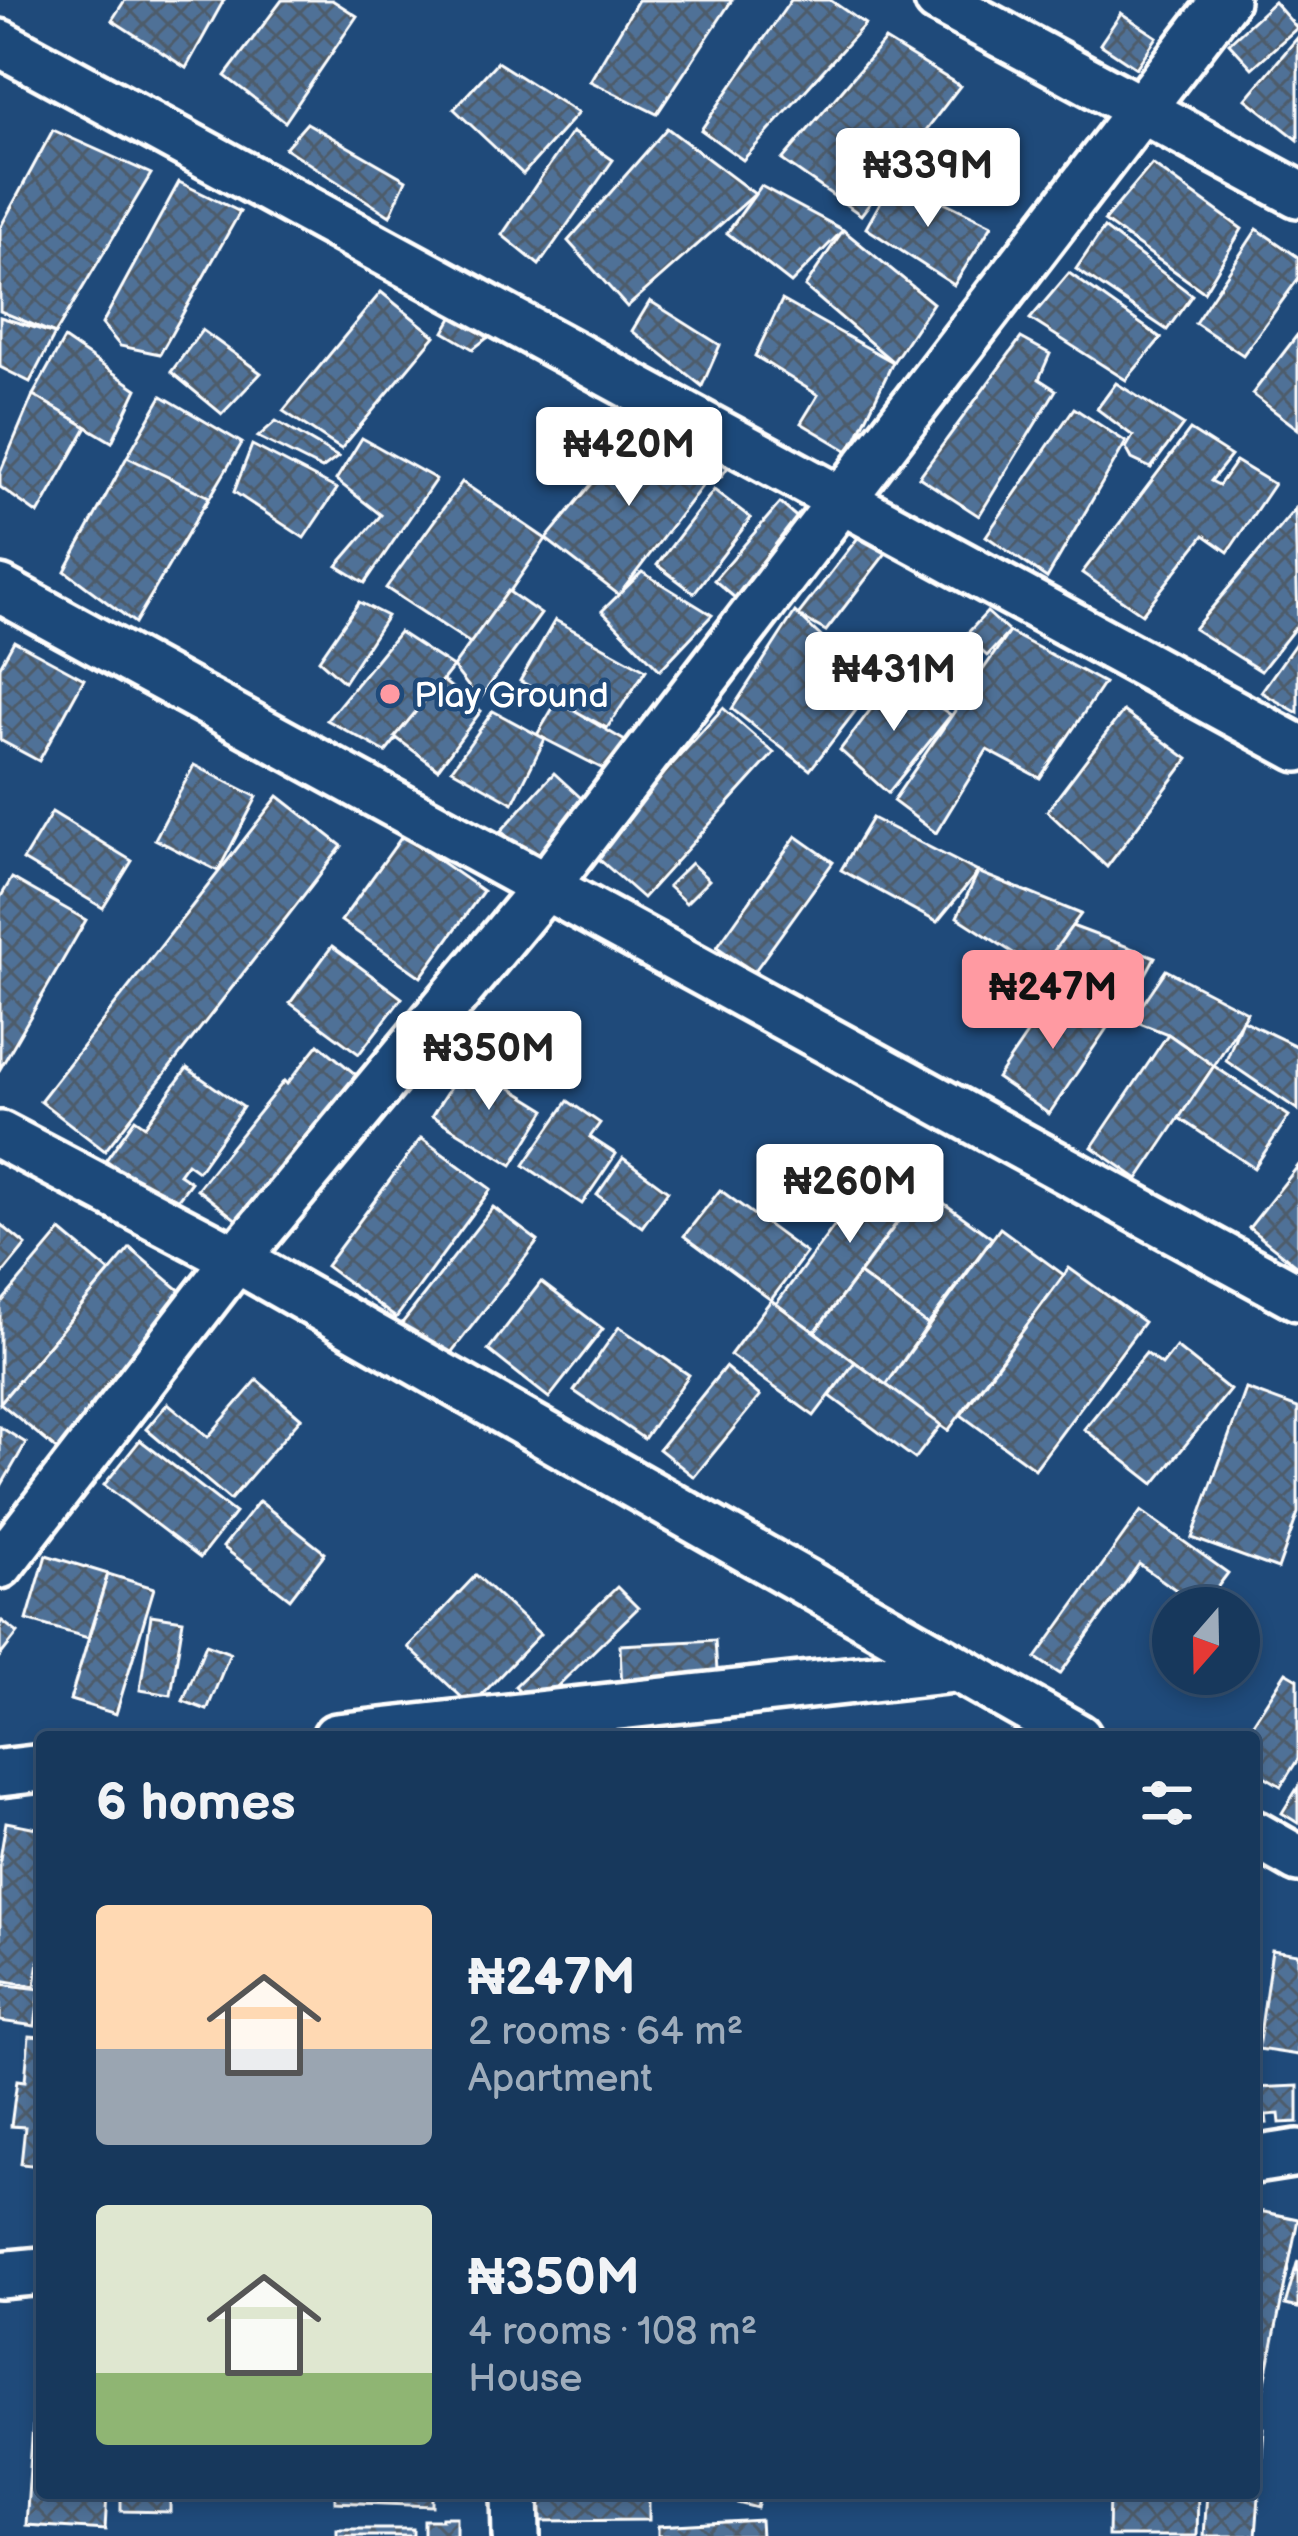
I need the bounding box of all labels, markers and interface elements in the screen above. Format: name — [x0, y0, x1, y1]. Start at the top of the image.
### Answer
pin: ₦339M — [844, 128, 1012, 230]
text: ₦339M — [863, 143, 993, 190]
pin: ₦420M — [545, 407, 713, 509]
text: ₦420M — [563, 422, 695, 469]
pin: ₦431M — [810, 632, 978, 734]
text: ₦431M — [832, 647, 956, 694]
place label: Play Ground — [414, 675, 609, 718]
marker: Play Ground — [377, 681, 403, 707]
pin: ₦247M — [969, 950, 1137, 1052]
text: ₦247M — [989, 965, 1117, 1012]
pin: ₦350M — [405, 1011, 573, 1113]
text: ₦350M — [423, 1026, 555, 1073]
pin: ₦260M — [766, 1144, 934, 1246]
text: ₦260M — [783, 1159, 917, 1206]
north arrow — [1152, 1587, 1260, 1695]
map controls — [1152, 1587, 1260, 1695]
icon: filters — [1134, 1770, 1200, 1836]
text: 6 homes — [96, 1773, 296, 1834]
text: ₦247M — [468, 1948, 636, 2009]
icon: home — [192, 1953, 336, 2097]
text: 2 rooms · 64 m² — [468, 2009, 743, 2056]
text: Apartment — [468, 2056, 652, 2103]
text: ₦350M — [468, 2248, 640, 2309]
icon: home — [192, 2253, 336, 2397]
text: 4 rooms · 108 m² — [468, 2309, 757, 2356]
text: House — [468, 2356, 582, 2403]

